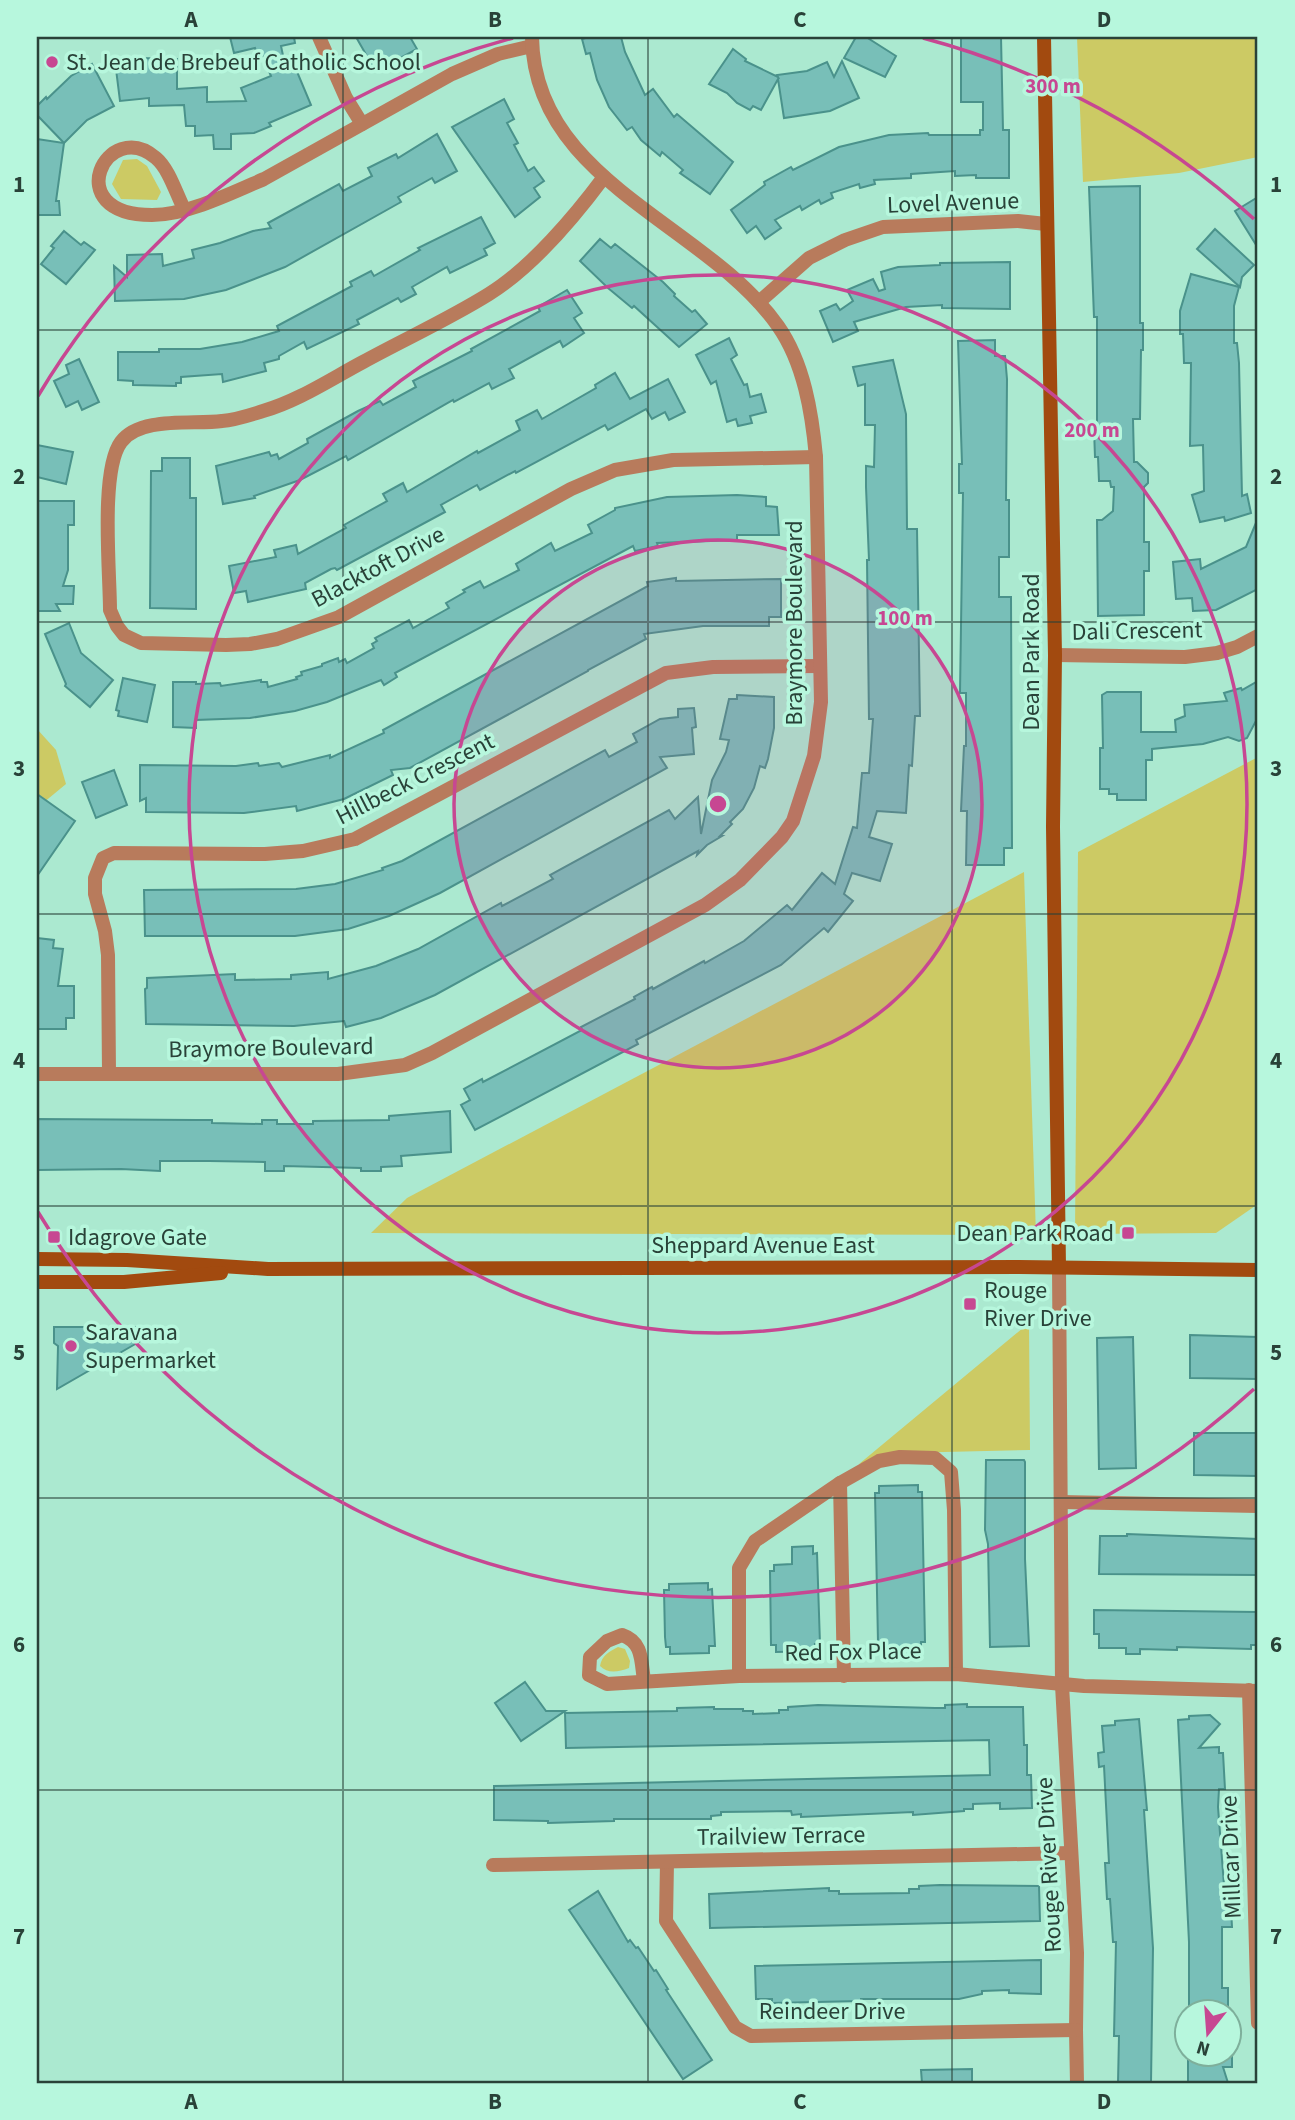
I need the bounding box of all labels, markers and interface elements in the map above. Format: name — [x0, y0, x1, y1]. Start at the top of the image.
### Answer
text: A — [183, 3, 198, 36]
text: B — [488, 3, 502, 36]
text: C — [793, 3, 807, 36]
text: D — [1097, 3, 1111, 36]
place label: St. Jean de Brebeuf Catholic School — [66, 45, 421, 80]
marker: St. Jean de Brebeuf Catholic School — [44, 54, 60, 70]
text: 300 m — [1025, 71, 1081, 101]
text: 1 — [13, 168, 25, 201]
text: 1 — [1270, 168, 1282, 201]
street label: Lovel Avenue — [886, 183, 1020, 223]
text: 200 m — [1064, 415, 1120, 445]
text: 2 — [13, 460, 25, 493]
text: 2 — [1270, 460, 1282, 493]
street label: Blacktoft Drive — [305, 517, 451, 617]
street label: Braymore Boulevard — [777, 520, 812, 726]
street label: Dean Park Road — [1014, 573, 1049, 731]
text: 100 m — [877, 603, 933, 633]
street label: Dali Crescent — [1071, 612, 1203, 650]
street label: Hillbeck Crescent — [330, 724, 500, 834]
text: 3 — [13, 752, 25, 785]
text: 3 — [1270, 752, 1282, 785]
centre of rings — [706, 792, 730, 816]
street label: Braymore Boulevard — [168, 1029, 374, 1067]
text: 4 — [13, 1044, 25, 1077]
text: 4 — [1270, 1044, 1282, 1077]
place label: Dean Park Road — [956, 1216, 1114, 1251]
place label: Idagrove Gate — [68, 1220, 207, 1255]
marker: Dean Park Road — [1120, 1225, 1136, 1241]
street label: Sheppard Avenue East — [651, 1228, 875, 1263]
marker: Idagrove Gate — [46, 1229, 62, 1245]
place label: Rouge River Drive — [984, 1273, 1092, 1336]
marker: Rouge River Drive — [962, 1296, 978, 1312]
place label: Saravana Supermarket — [85, 1315, 216, 1378]
text: 5 — [13, 1336, 25, 1369]
text: 5 — [1270, 1336, 1282, 1369]
marker: Saravana Supermarket — [63, 1338, 79, 1354]
text: 6 — [13, 1628, 25, 1661]
text: 6 — [1270, 1628, 1282, 1661]
street label: Red Fox Place — [784, 1633, 922, 1671]
street label: Rouge River Drive — [1027, 1776, 1071, 1954]
street label: Millcar Drive — [1211, 1795, 1251, 1919]
street label: Trailview Terrace — [696, 1817, 866, 1855]
text: 7 — [13, 1920, 25, 1953]
text: 7 — [1270, 1920, 1282, 1953]
street label: Reindeer Drive — [759, 1994, 905, 2029]
north arrow — [1172, 1997, 1242, 2068]
text: N — [1193, 2033, 1213, 2063]
text: A — [183, 2085, 198, 2118]
text: B — [488, 2085, 502, 2118]
text: C — [793, 2085, 807, 2118]
text: D — [1097, 2085, 1111, 2118]

